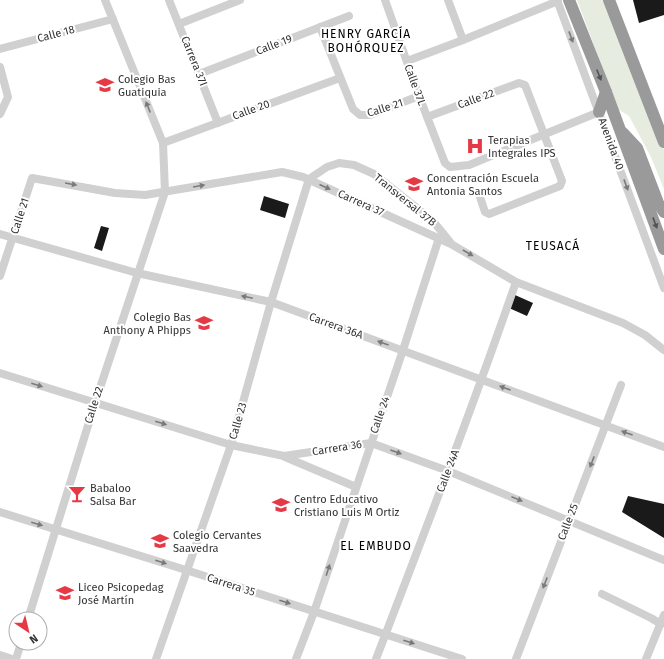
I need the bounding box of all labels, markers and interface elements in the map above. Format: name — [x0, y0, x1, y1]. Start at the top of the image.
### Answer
street label: Calle 18 — [36, 23, 76, 45]
district label: HENRY GARCÍA BOHÓRQUEZ — [321, 26, 411, 55]
one-way arrow — [568, 31, 574, 43]
street label: Calle 19 — [254, 32, 294, 58]
street label: Carrera 37I — [178, 34, 210, 88]
street label: Calle 37L — [402, 63, 429, 108]
one-way arrow — [597, 70, 603, 82]
place label: Colegio Bas Guatiquia — [118, 73, 175, 99]
school or university icon: Colegio Bas Guatiquia — [95, 75, 115, 95]
street label: Calle 22 — [456, 86, 496, 112]
street label: Calle 21 — [365, 96, 405, 120]
street label: Calle 20 — [231, 97, 271, 123]
one-way arrow — [145, 100, 151, 112]
street label: Avenida 40 — [596, 116, 626, 172]
place label: Terapias Integrales IPS — [488, 134, 556, 160]
hospital icon: Terapias Integrales IPS — [465, 136, 485, 156]
street label: Transversal 37B — [371, 171, 439, 229]
place label: Concentración Escuela Antonia Santos — [427, 172, 539, 198]
school or university icon: Concentración Escuela Antonia Santos — [404, 174, 424, 194]
one-way arrow — [623, 179, 629, 191]
one-way arrow — [64, 182, 77, 188]
one-way arrow — [193, 183, 205, 189]
one-way arrow — [319, 183, 331, 190]
street label: Carrera 37 — [336, 187, 386, 219]
street label: Calle 21 — [8, 196, 32, 236]
one-way arrow — [652, 218, 658, 230]
district label: TEUSACÁ — [526, 238, 580, 253]
one-way arrow — [462, 250, 474, 257]
one-way arrow — [241, 293, 253, 299]
street label: Carrera 36A — [307, 310, 365, 342]
place label: Colegio Bas Anthony A Phipps — [104, 311, 191, 337]
school or university icon: Colegio Bas Anthony A Phipps — [194, 313, 214, 333]
one-way arrow — [377, 340, 389, 346]
one-way arrow — [32, 382, 44, 388]
street label: Calle 22 — [82, 385, 106, 425]
one-way arrow — [499, 385, 511, 391]
street label: Calle 24 — [368, 395, 392, 435]
street label: Calle 23 — [226, 401, 250, 441]
one-way arrow — [156, 420, 168, 426]
one-way arrow — [621, 430, 633, 436]
street label: Carrera 36 — [311, 438, 363, 458]
street label: Calle 24A — [434, 447, 462, 494]
one-way arrow — [391, 449, 403, 455]
one-way arrow — [588, 456, 594, 468]
place label: Babaloo Salsa Bar — [90, 482, 137, 508]
bar icon: Babaloo Salsa Bar — [67, 484, 87, 504]
place label: Centro Educativo Cristiano Luis M Ortiz — [294, 493, 400, 519]
school or university icon: Centro Educativo Cristiano Luis M Ortiz — [271, 495, 291, 515]
one-way arrow — [512, 496, 523, 502]
street label: Calle 25 — [555, 501, 581, 542]
one-way arrow — [32, 521, 44, 527]
place label: Colegio Cervantes Saavedra — [173, 529, 261, 555]
school or university icon: Colegio Cervantes Saavedra — [150, 531, 170, 551]
district label: EL EMBUDO — [340, 539, 412, 553]
one-way arrow — [156, 560, 168, 566]
one-way arrow — [326, 563, 332, 575]
street label: Carrera 35 — [205, 571, 257, 599]
one-way arrow — [542, 577, 548, 589]
place label: Liceo Psicopedag José Martín — [78, 581, 164, 607]
school or university icon: Liceo Psicopedag José Martín — [55, 583, 75, 603]
one-way arrow — [279, 600, 291, 606]
north arrow — [8, 611, 48, 651]
text: N — [27, 631, 40, 646]
one-way arrow — [403, 639, 415, 645]

